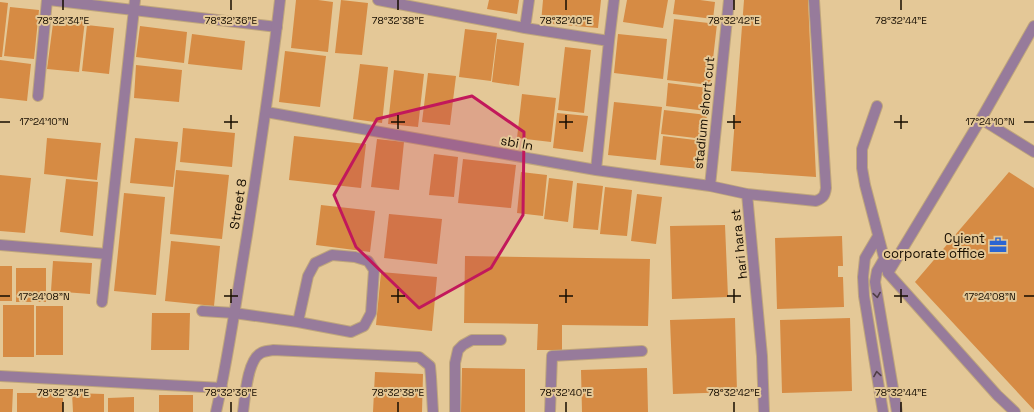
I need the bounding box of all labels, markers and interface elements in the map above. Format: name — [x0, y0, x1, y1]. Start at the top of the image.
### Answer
text: 78°32'34"E — [37, 14, 89, 27]
text: 78°32'36"E — [205, 14, 258, 27]
text: 78°32'38"E — [372, 14, 425, 27]
text: 78°32'40"E — [540, 14, 593, 27]
text: 78°32'42"E — [708, 14, 760, 27]
text: 78°32'44"E — [875, 14, 927, 27]
street label: stadium short cut — [690, 56, 718, 170]
text: 17°24'10"N — [19, 115, 69, 128]
text: 17°24'10"N — [965, 115, 1015, 128]
street label: sbi ln — [499, 132, 535, 154]
street label: Street 8 — [226, 177, 250, 231]
street label: hari hara st — [727, 208, 751, 280]
place label: Cyient corporate office — [883, 230, 985, 262]
office icon: Cyient corporate office — [988, 235, 1008, 255]
text: 17°24'08"N — [18, 290, 70, 303]
text: 17°24'08"N — [964, 290, 1016, 303]
one-way arrow — [872, 292, 881, 299]
one-way arrow — [873, 370, 882, 377]
text: 78°32'34"E — [37, 386, 89, 399]
text: 78°32'36"E — [205, 386, 258, 399]
text: 78°32'38"E — [372, 386, 425, 399]
text: 78°32'40"E — [540, 386, 593, 399]
text: 78°32'42"E — [708, 386, 760, 399]
text: 78°32'44"E — [875, 386, 927, 399]

